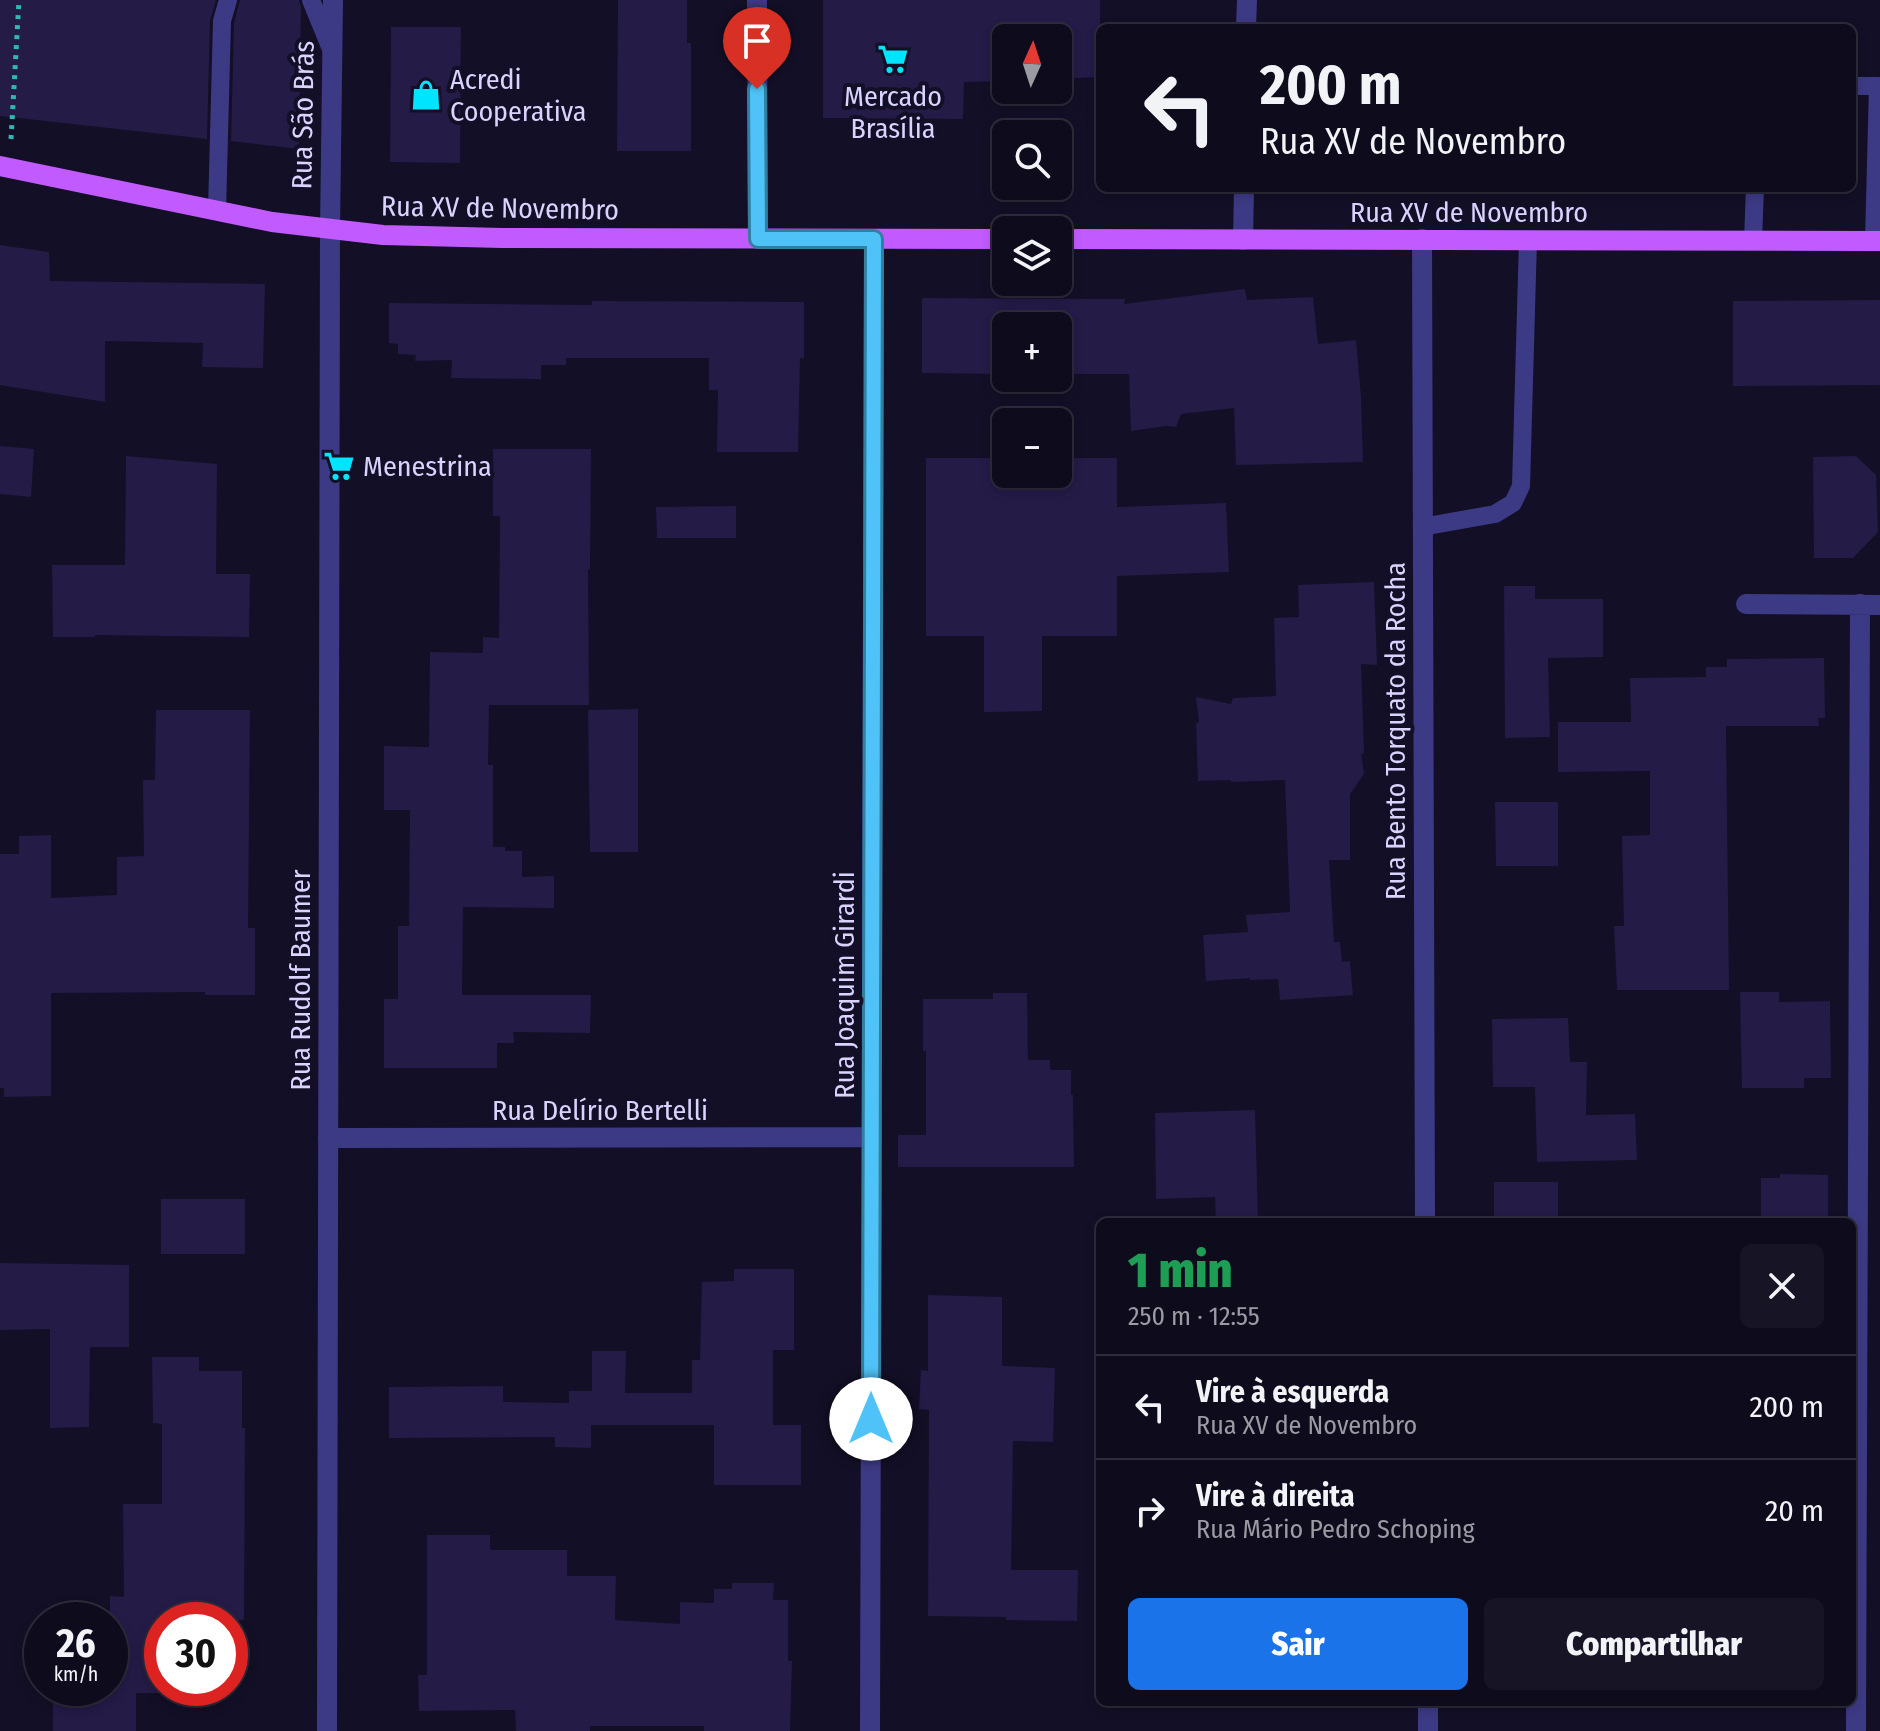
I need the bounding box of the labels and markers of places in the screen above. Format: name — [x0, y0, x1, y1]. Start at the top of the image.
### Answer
pin — [723, 7, 791, 89]
supermarket icon: Mercado Brasília — [876, 42, 910, 76]
place label: Acredi Cooperativa — [450, 63, 586, 128]
shop icon: Acredi Cooperativa — [409, 78, 443, 112]
place label: Mercado Brasília — [844, 80, 942, 145]
supermarket icon: Menestrina — [322, 449, 356, 483]
place label: Menestrina — [363, 450, 492, 483]

